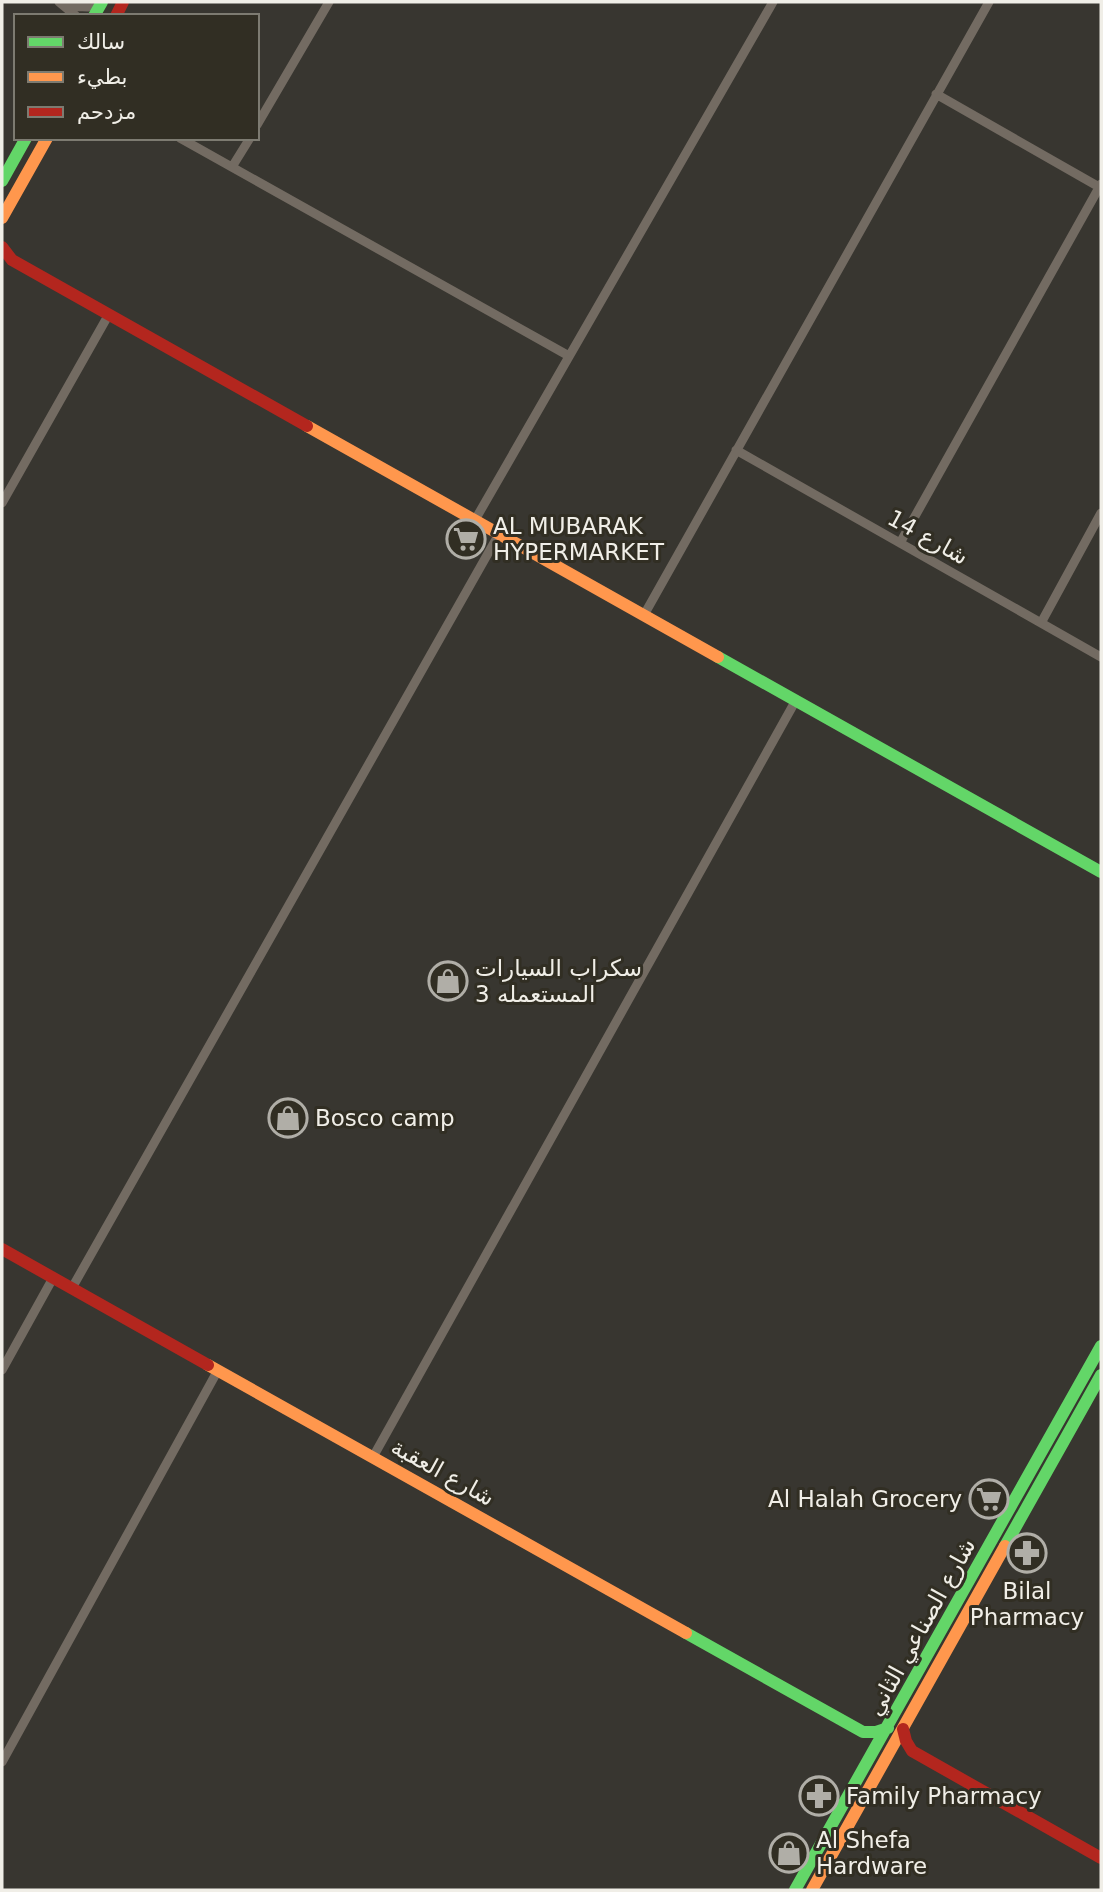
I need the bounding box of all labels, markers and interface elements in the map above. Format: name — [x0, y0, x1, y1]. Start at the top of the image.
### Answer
legend — [14, 14, 259, 140]
text: سالك — [77, 30, 125, 54]
text: بطيء — [77, 65, 127, 89]
text: مزدحم — [77, 100, 136, 125]
street label: شارع 14 — [883, 504, 973, 571]
place label: AL MUBARAK HYPERMARKET — [493, 513, 665, 565]
supermarket icon: AL MUBARAK HYPERMARKET — [445, 518, 487, 560]
place label: سكراب السيارات المستعمله 3 — [475, 955, 642, 1007]
shop icon: سكراب السيارات المستعمله 3 — [427, 960, 469, 1002]
shop icon: Bosco camp — [267, 1097, 309, 1139]
place label: Bosco camp — [315, 1105, 455, 1131]
street label: شارع العقبة — [386, 1433, 499, 1512]
supermarket icon: Al Halah Grocery — [968, 1478, 1010, 1520]
place label: Al Halah Grocery — [768, 1486, 962, 1512]
pharmacy icon: Bilal Pharmacy — [1006, 1532, 1048, 1574]
street label: شارع الصناعي الثاني — [861, 1534, 981, 1721]
place label: Bilal Pharmacy — [970, 1578, 1084, 1630]
pharmacy icon: Family Pharmacy — [798, 1775, 840, 1817]
place label: Family Pharmacy — [846, 1783, 1042, 1809]
place label: Al Shefa Hardware — [816, 1827, 927, 1879]
shop icon: Al Shefa Hardware — [768, 1832, 810, 1874]

